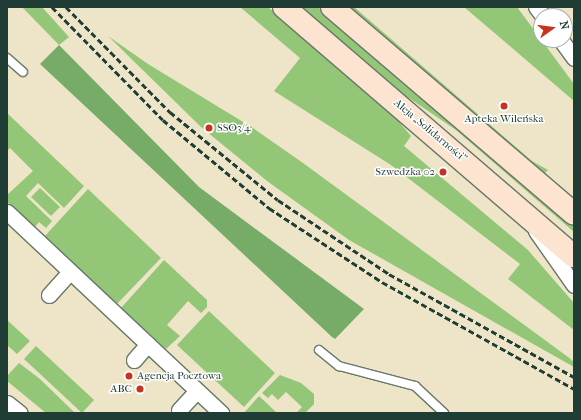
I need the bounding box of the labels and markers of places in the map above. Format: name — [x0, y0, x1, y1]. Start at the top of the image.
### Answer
marker: Apteka Wileńska — [499, 101, 509, 111]
place label: Apteka Wileńska — [464, 112, 544, 126]
place label: SSO3/4 — [217, 121, 250, 135]
marker: SSO3/4 — [204, 123, 214, 133]
place label: Szwedzka 02 — [375, 165, 435, 179]
marker: Szwedzka 02 — [438, 167, 448, 177]
place label: Agencja Pocztowa — [137, 369, 221, 383]
marker: Agencja Pocztowa — [124, 371, 134, 381]
place label: ABC — [110, 382, 132, 396]
marker: ABC — [135, 384, 145, 394]

